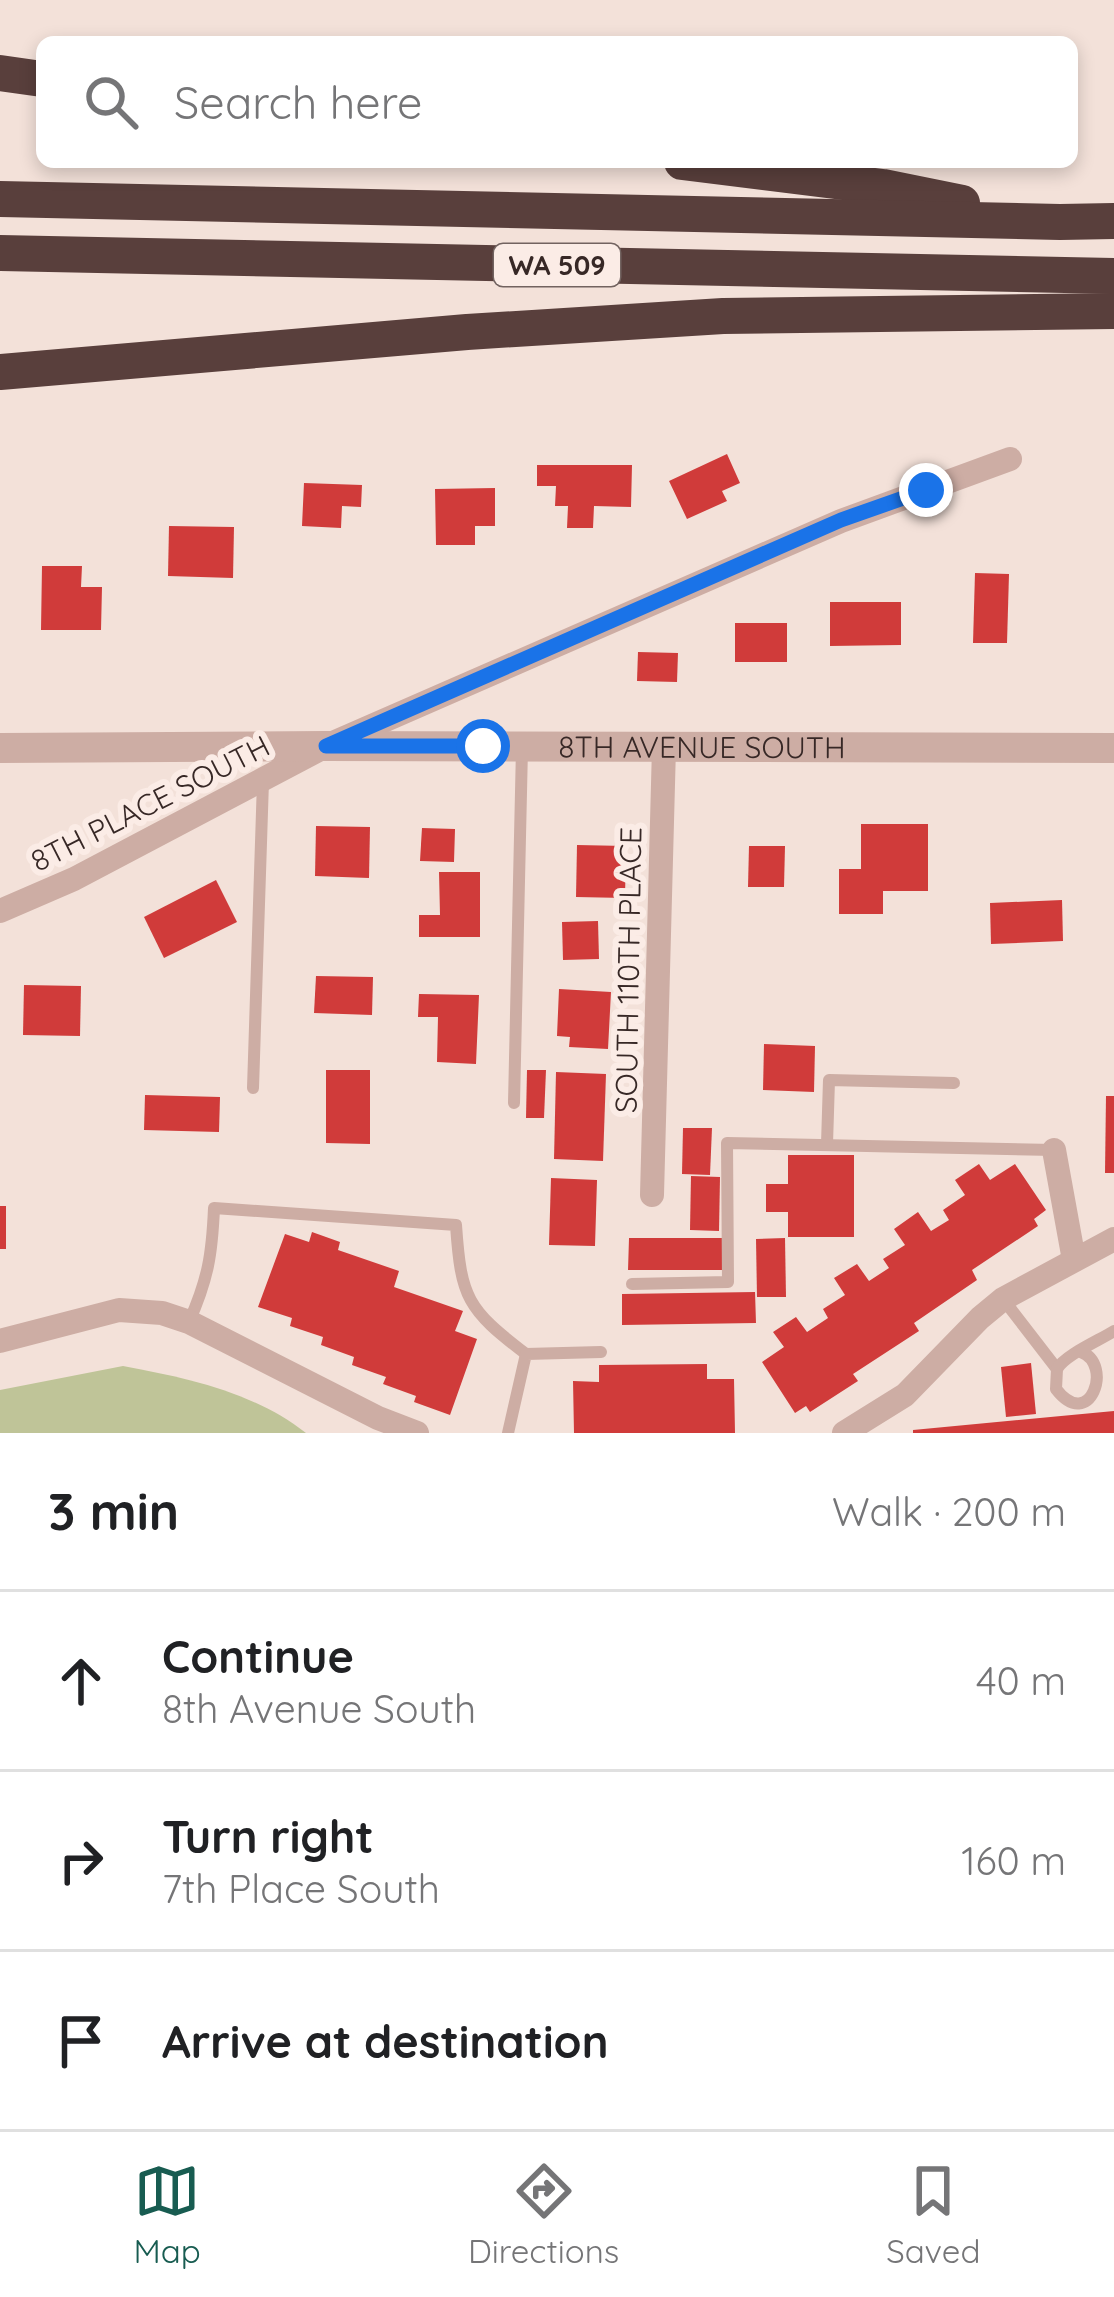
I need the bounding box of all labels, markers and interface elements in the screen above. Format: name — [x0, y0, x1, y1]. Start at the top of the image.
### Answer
search box — [36, 36, 1078, 168]
icon: search — [78, 69, 144, 135]
text: Search here — [174, 74, 422, 130]
road number: WA 509 — [494, 244, 620, 286]
route end — [899, 463, 953, 517]
route start — [456, 719, 510, 773]
street label: 8TH PLACE SOUTH — [24, 726, 276, 880]
street label: 8TH AVENUE SOUTH — [558, 728, 846, 766]
street label: SOUTH 110TH PLACE — [607, 827, 649, 1113]
text: 3 min — [48, 1479, 179, 1543]
text: Walk · 200 m — [832, 1487, 1066, 1536]
text: Continue — [162, 1628, 354, 1684]
icon: ahead — [48, 1648, 114, 1714]
text: 40 m — [976, 1656, 1066, 1705]
text: 8th Avenue South — [162, 1684, 476, 1733]
text: Turn right — [162, 1808, 374, 1864]
icon: right — [48, 1828, 114, 1894]
text: 160 m — [961, 1836, 1066, 1885]
text: 7th Place South — [162, 1864, 440, 1913]
icon: arrive — [48, 2008, 114, 2074]
text: Arrive at destination — [162, 2013, 608, 2069]
tab: Map — [134, 2158, 201, 2271]
tab: Directions — [468, 2158, 619, 2271]
tab: Saved — [886, 2158, 980, 2271]

